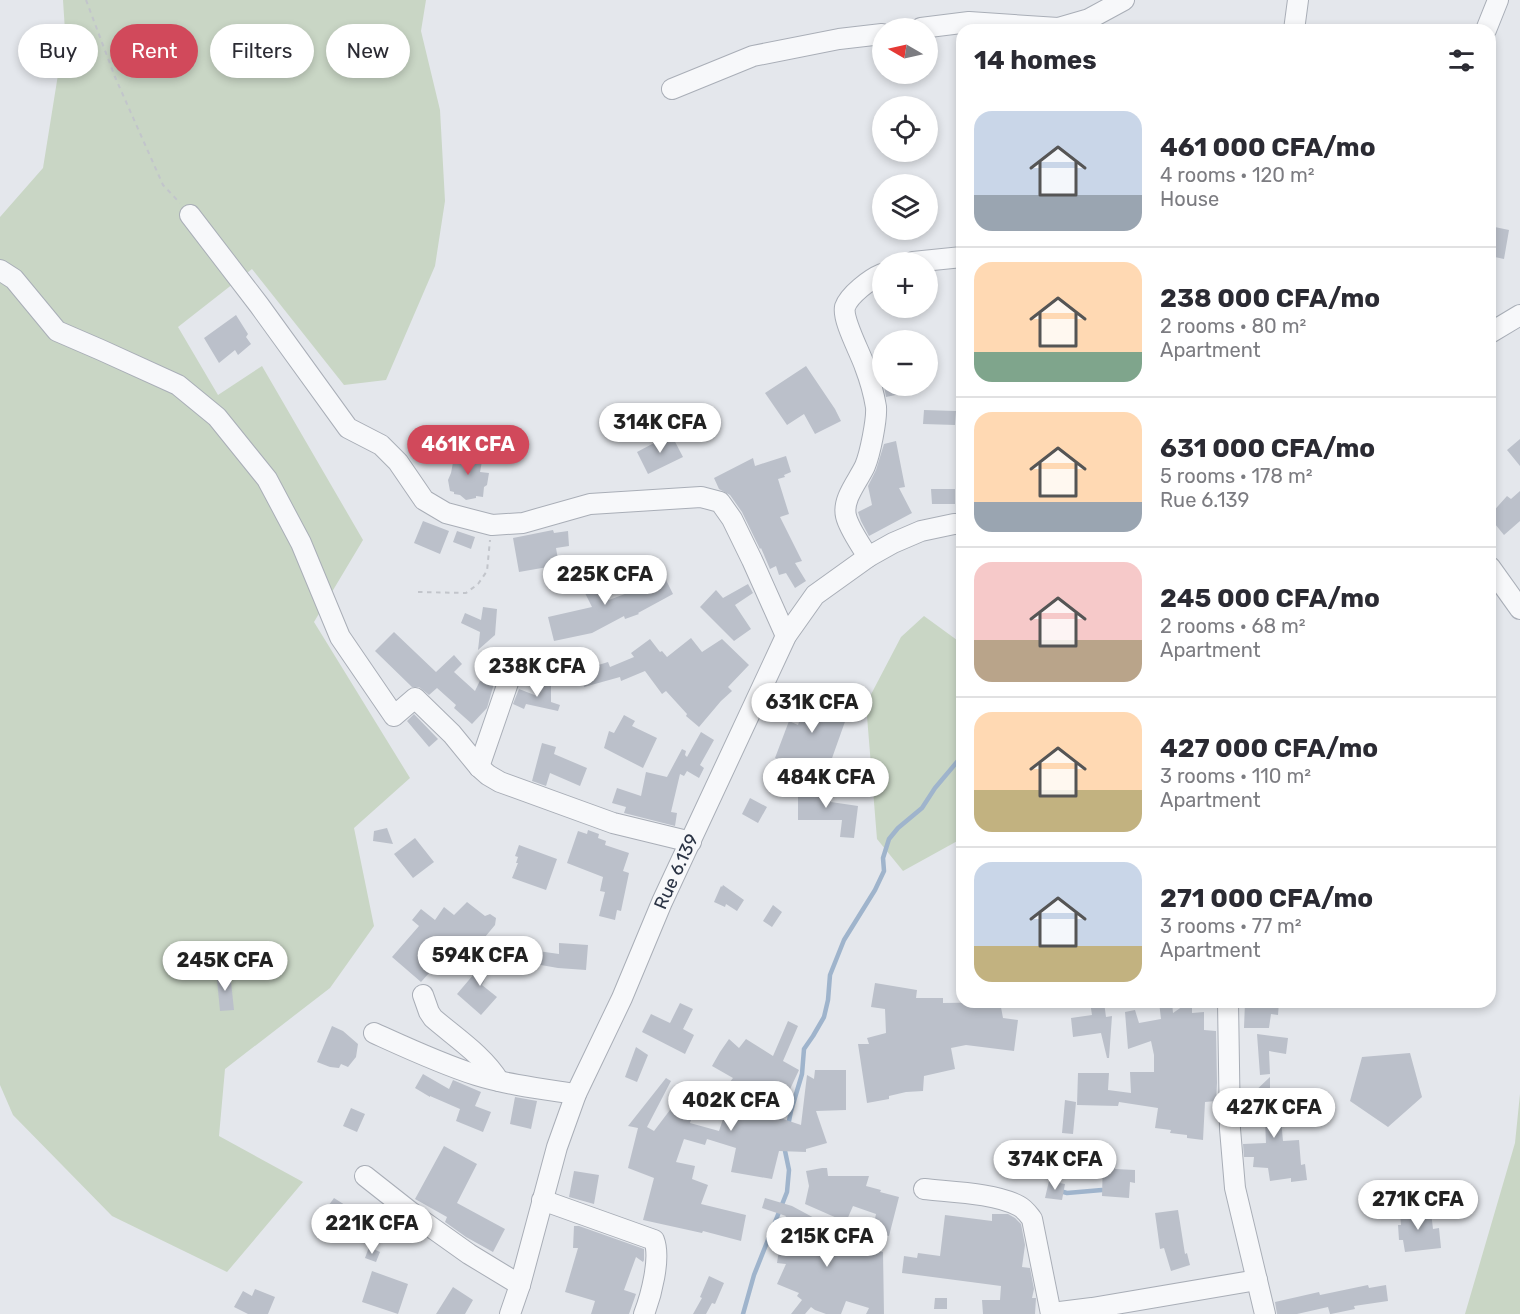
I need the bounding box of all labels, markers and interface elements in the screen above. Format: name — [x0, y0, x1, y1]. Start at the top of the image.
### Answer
north arrow — [872, 18, 938, 84]
map controls — [872, 18, 938, 396]
chip: Buy — [18, 24, 98, 78]
chip: Rent — [110, 24, 198, 78]
chip: Filters — [210, 24, 314, 78]
chip: New — [326, 24, 410, 78]
icon: filters — [1445, 44, 1478, 77]
text: 14 homes — [974, 45, 1097, 76]
button: locate — [872, 96, 938, 162]
text: 461 000 CFA/mo — [1160, 132, 1376, 163]
icon: home — [1022, 135, 1094, 207]
text: 4 rooms · 120 m² — [1160, 163, 1315, 187]
button: layers — [872, 174, 938, 240]
text: House — [1160, 187, 1219, 211]
button: + — [872, 252, 938, 318]
text: 238 000 CFA/mo — [1160, 283, 1380, 314]
icon: home — [1022, 286, 1094, 358]
text: 2 rooms · 80 m² — [1160, 314, 1306, 338]
button: − — [872, 330, 938, 396]
text: Apartment — [1160, 338, 1261, 362]
pin: 314K CFA — [598, 403, 722, 454]
text: 314K CFA — [613, 410, 707, 434]
pin: 461K CFA — [406, 425, 530, 476]
text: 461K CFA — [421, 432, 515, 456]
text: 631 000 CFA/mo — [1160, 433, 1375, 464]
icon: home — [1022, 436, 1094, 508]
text: 5 rooms · 178 m² — [1160, 464, 1313, 488]
text: Rue 6.139 — [1160, 488, 1249, 512]
pin: 225K CFA — [543, 555, 667, 606]
text: 225K CFA — [557, 562, 653, 586]
text: 245 000 CFA/mo — [1160, 583, 1380, 614]
icon: home — [1022, 586, 1094, 658]
text: 2 rooms · 68 m² — [1160, 614, 1306, 638]
text: Apartment — [1160, 638, 1261, 662]
pin: 238K CFA — [475, 647, 599, 698]
text: 238K CFA — [488, 654, 586, 678]
pin: 631K CFA — [750, 683, 874, 734]
text: 631K CFA — [765, 690, 859, 714]
text: 427 000 CFA/mo — [1160, 733, 1378, 764]
icon: home — [1022, 736, 1094, 808]
pin: 484K CFA — [764, 758, 888, 809]
text: 3 rooms · 110 m² — [1160, 764, 1311, 788]
text: 484K CFA — [777, 765, 875, 789]
text: Apartment — [1160, 788, 1261, 812]
street label: Rue 6.139 — [649, 830, 703, 912]
text: 271 000 CFA/mo — [1160, 883, 1373, 914]
icon: home — [1022, 886, 1094, 958]
text: 3 rooms · 77 m² — [1160, 914, 1302, 938]
pin: 594K CFA — [418, 936, 542, 987]
text: Apartment — [1160, 938, 1261, 962]
pin: 245K CFA — [163, 941, 287, 992]
text: 594K CFA — [432, 943, 528, 967]
text: 245K CFA — [177, 948, 273, 972]
pin: 402K CFA — [669, 1081, 793, 1132]
text: 402K CFA — [682, 1088, 780, 1112]
pin: 427K CFA — [1212, 1088, 1336, 1139]
text: 427K CFA — [1226, 1095, 1322, 1119]
pin: 374K CFA — [993, 1140, 1117, 1191]
text: 374K CFA — [1007, 1147, 1103, 1171]
pin: 271K CFA — [1356, 1180, 1480, 1231]
text: 271K CFA — [1372, 1187, 1464, 1211]
pin: 221K CFA — [310, 1204, 434, 1255]
text: 221K CFA — [325, 1211, 419, 1235]
pin: 215K CFA — [765, 1217, 889, 1268]
text: 215K CFA — [780, 1224, 874, 1248]

